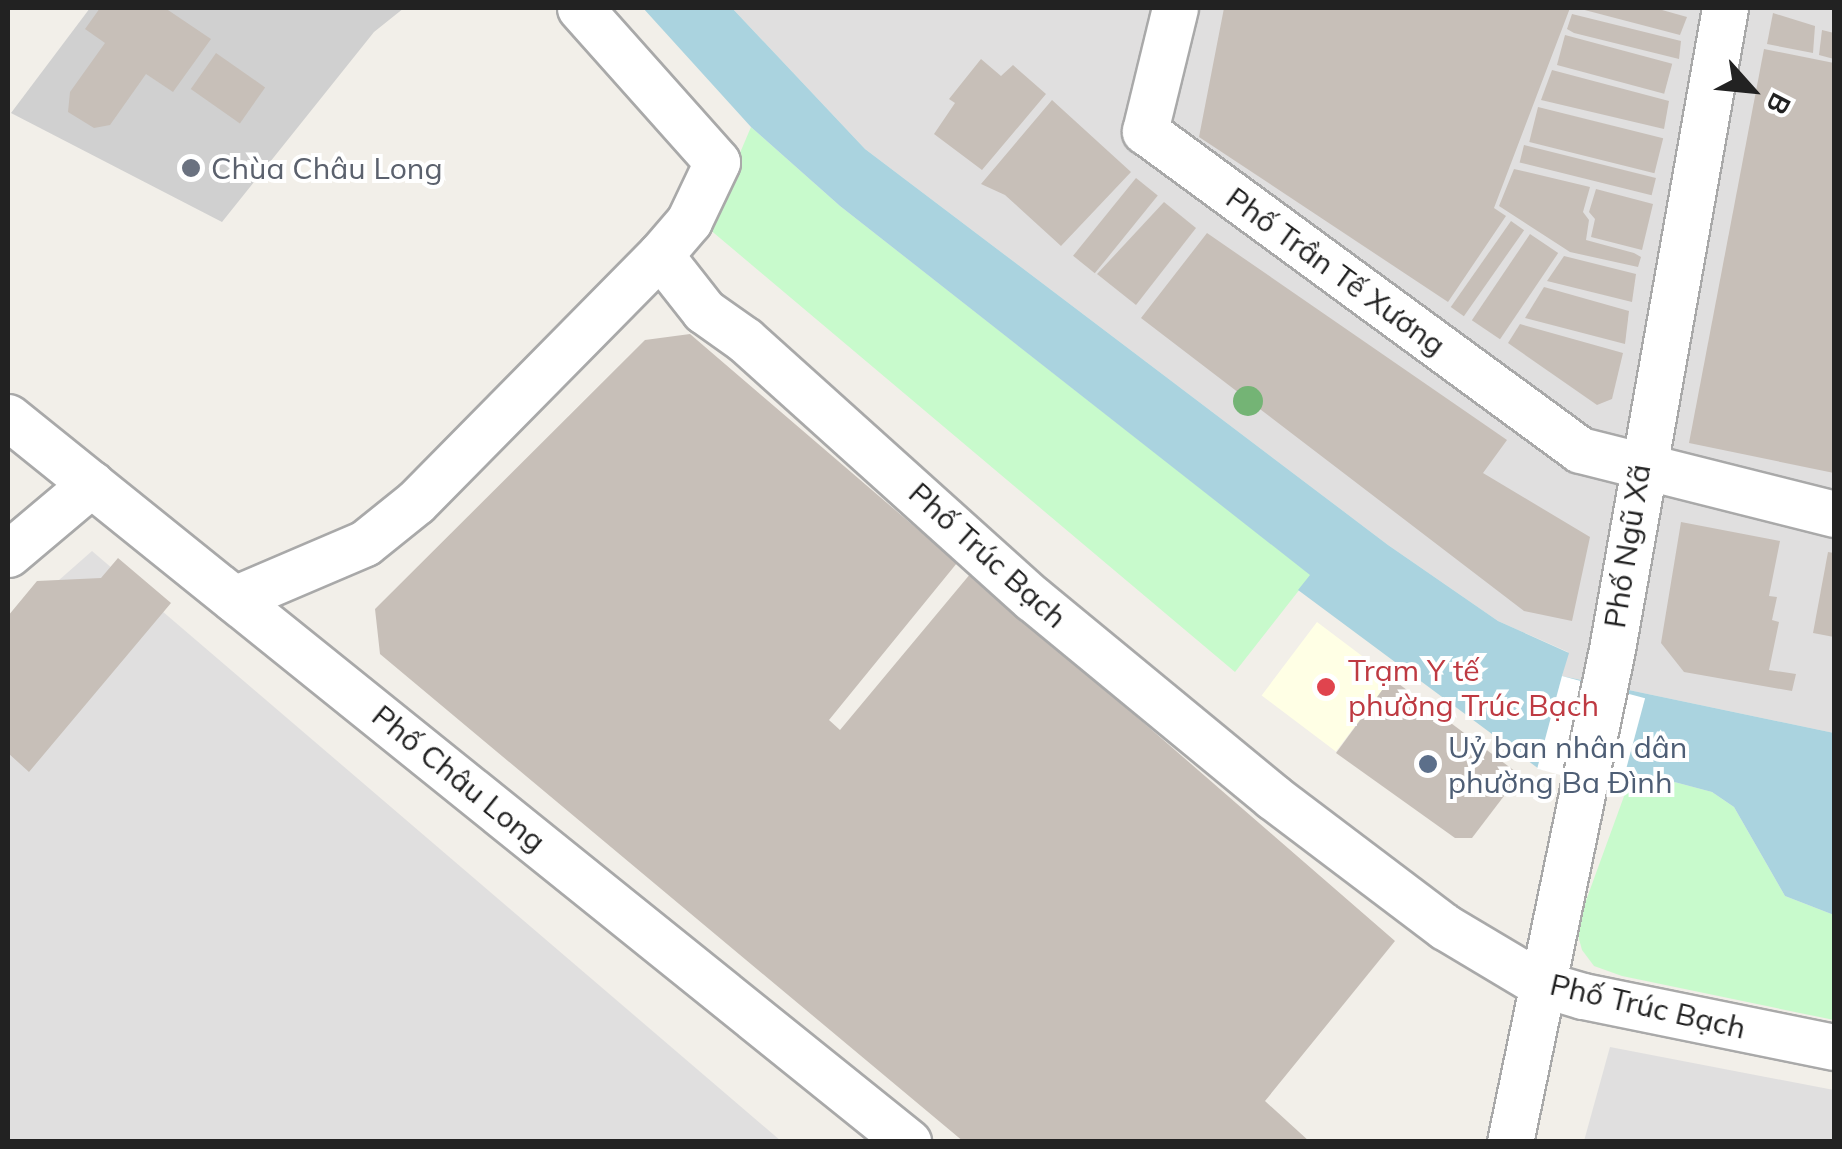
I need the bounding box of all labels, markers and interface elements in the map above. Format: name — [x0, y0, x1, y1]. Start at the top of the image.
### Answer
north arrow — [1702, 40, 1802, 140]
text: B — [1759, 87, 1799, 120]
place label: Chùa Châu Long — [211, 150, 442, 186]
marker: Chùa Châu Long — [180, 157, 202, 179]
street label: Phố Trần Tế Xương — [1220, 179, 1452, 363]
street label: Phố Ngũ Xã — [1596, 462, 1658, 630]
street label: Phố Trúc Bạch — [902, 475, 1074, 635]
place label: Trạm Y tế phường Trúc Bạch — [1348, 652, 1599, 722]
marker: Trạm Y tế phường Trúc Bạch — [1313, 674, 1339, 700]
street label: Phố Châu Long — [365, 697, 553, 859]
place label: Uỷ ban nhân dân phường Ba Đình — [1448, 729, 1687, 800]
marker: Uỷ ban nhân dân phường Ba Đình — [1417, 753, 1439, 775]
street label: Phố Trúc Bạch — [1547, 966, 1749, 1046]

